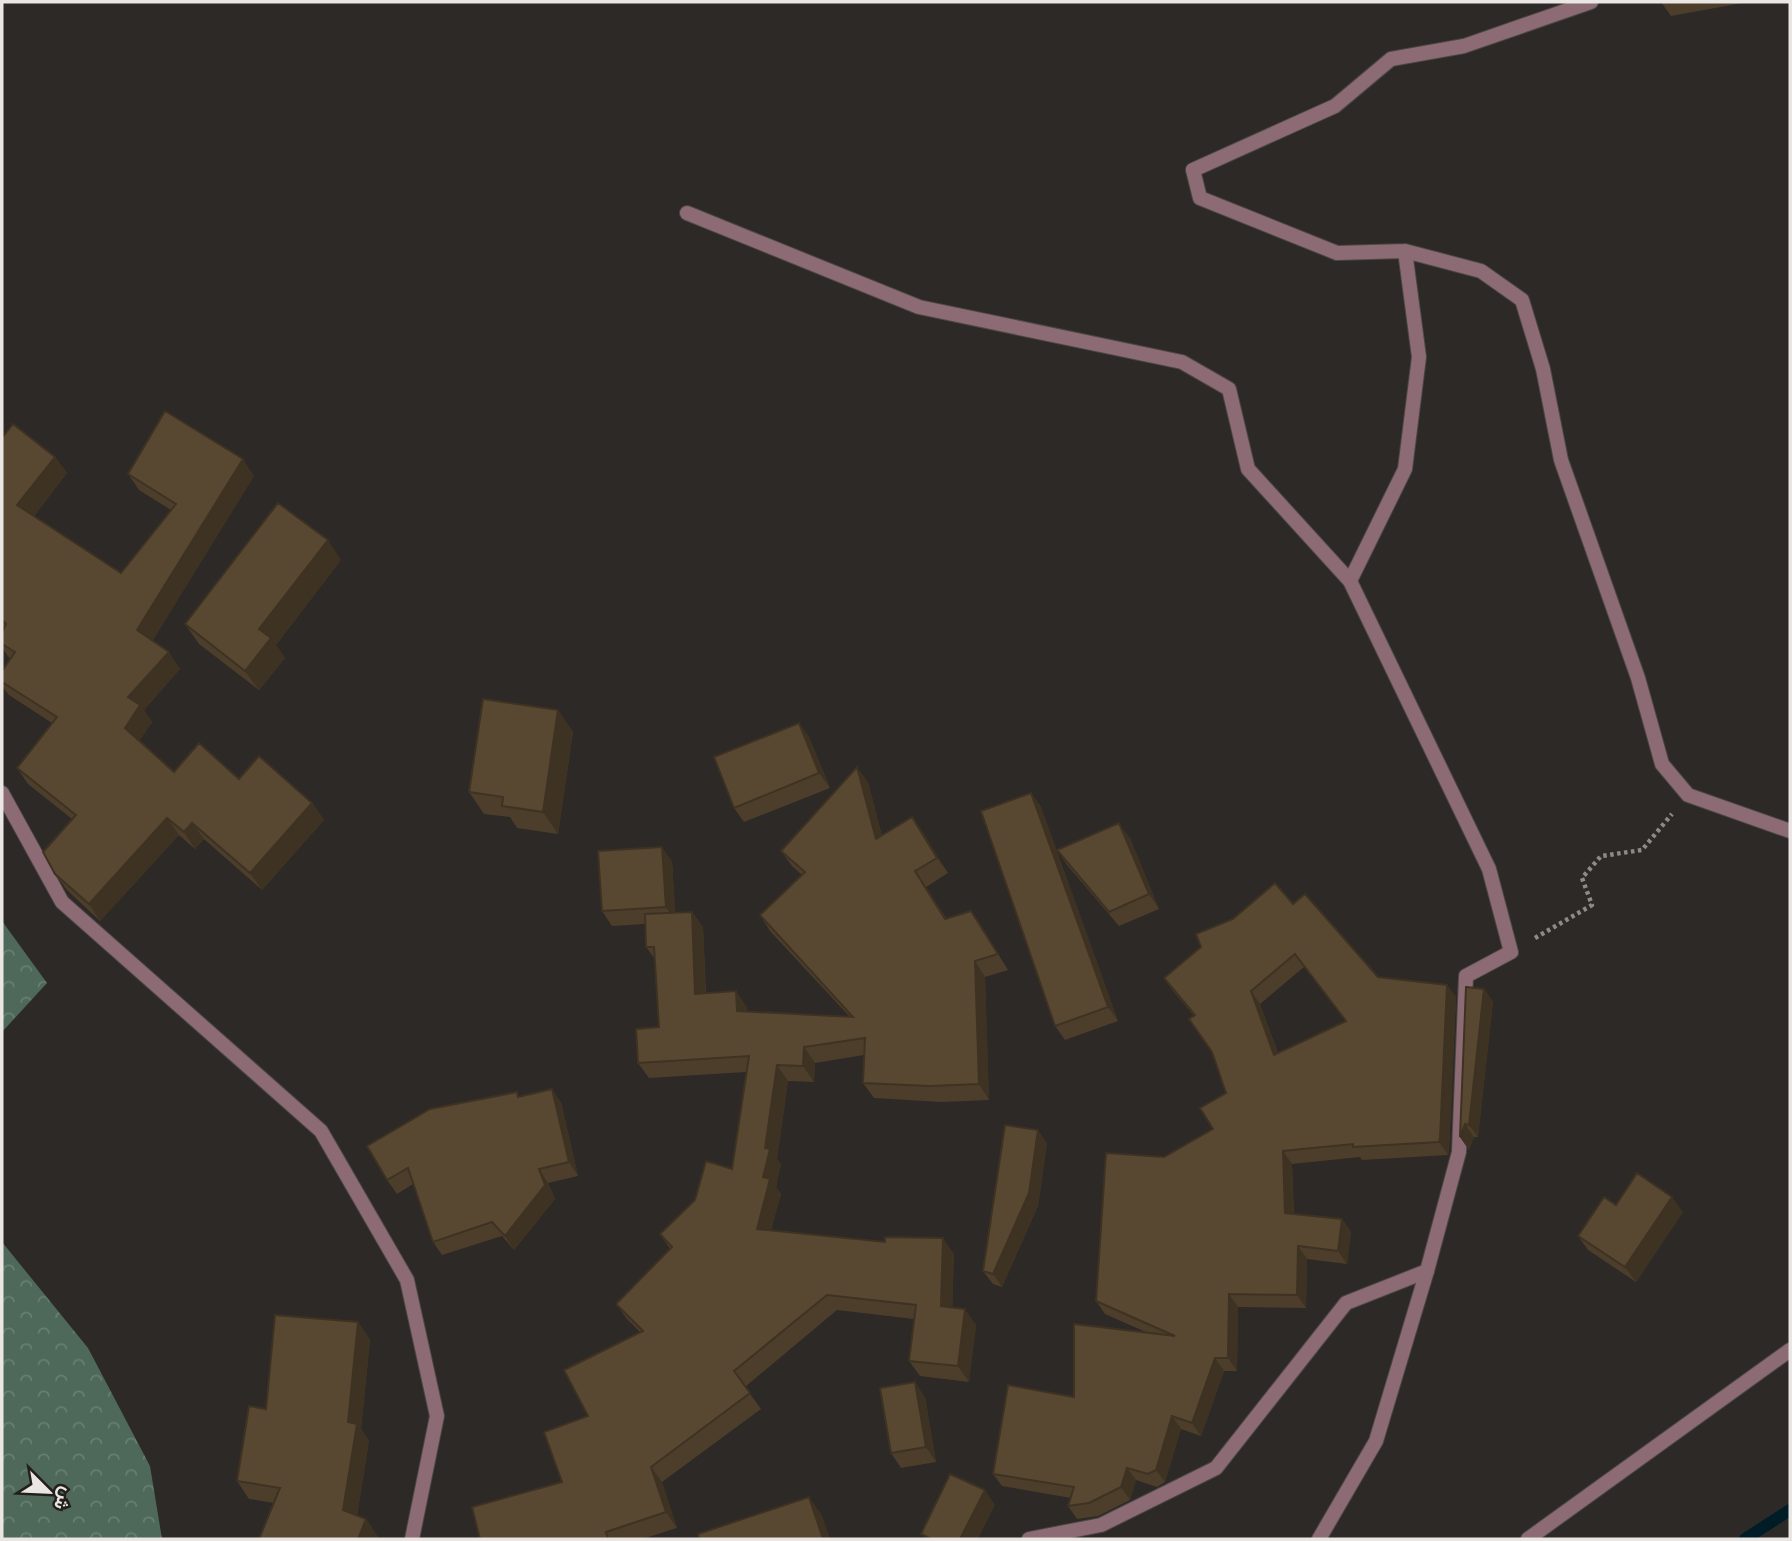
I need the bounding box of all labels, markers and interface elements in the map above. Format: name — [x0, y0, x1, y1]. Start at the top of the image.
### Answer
north arrow — [14, 1457, 84, 1527]
text: ش — [49, 1484, 79, 1514]

